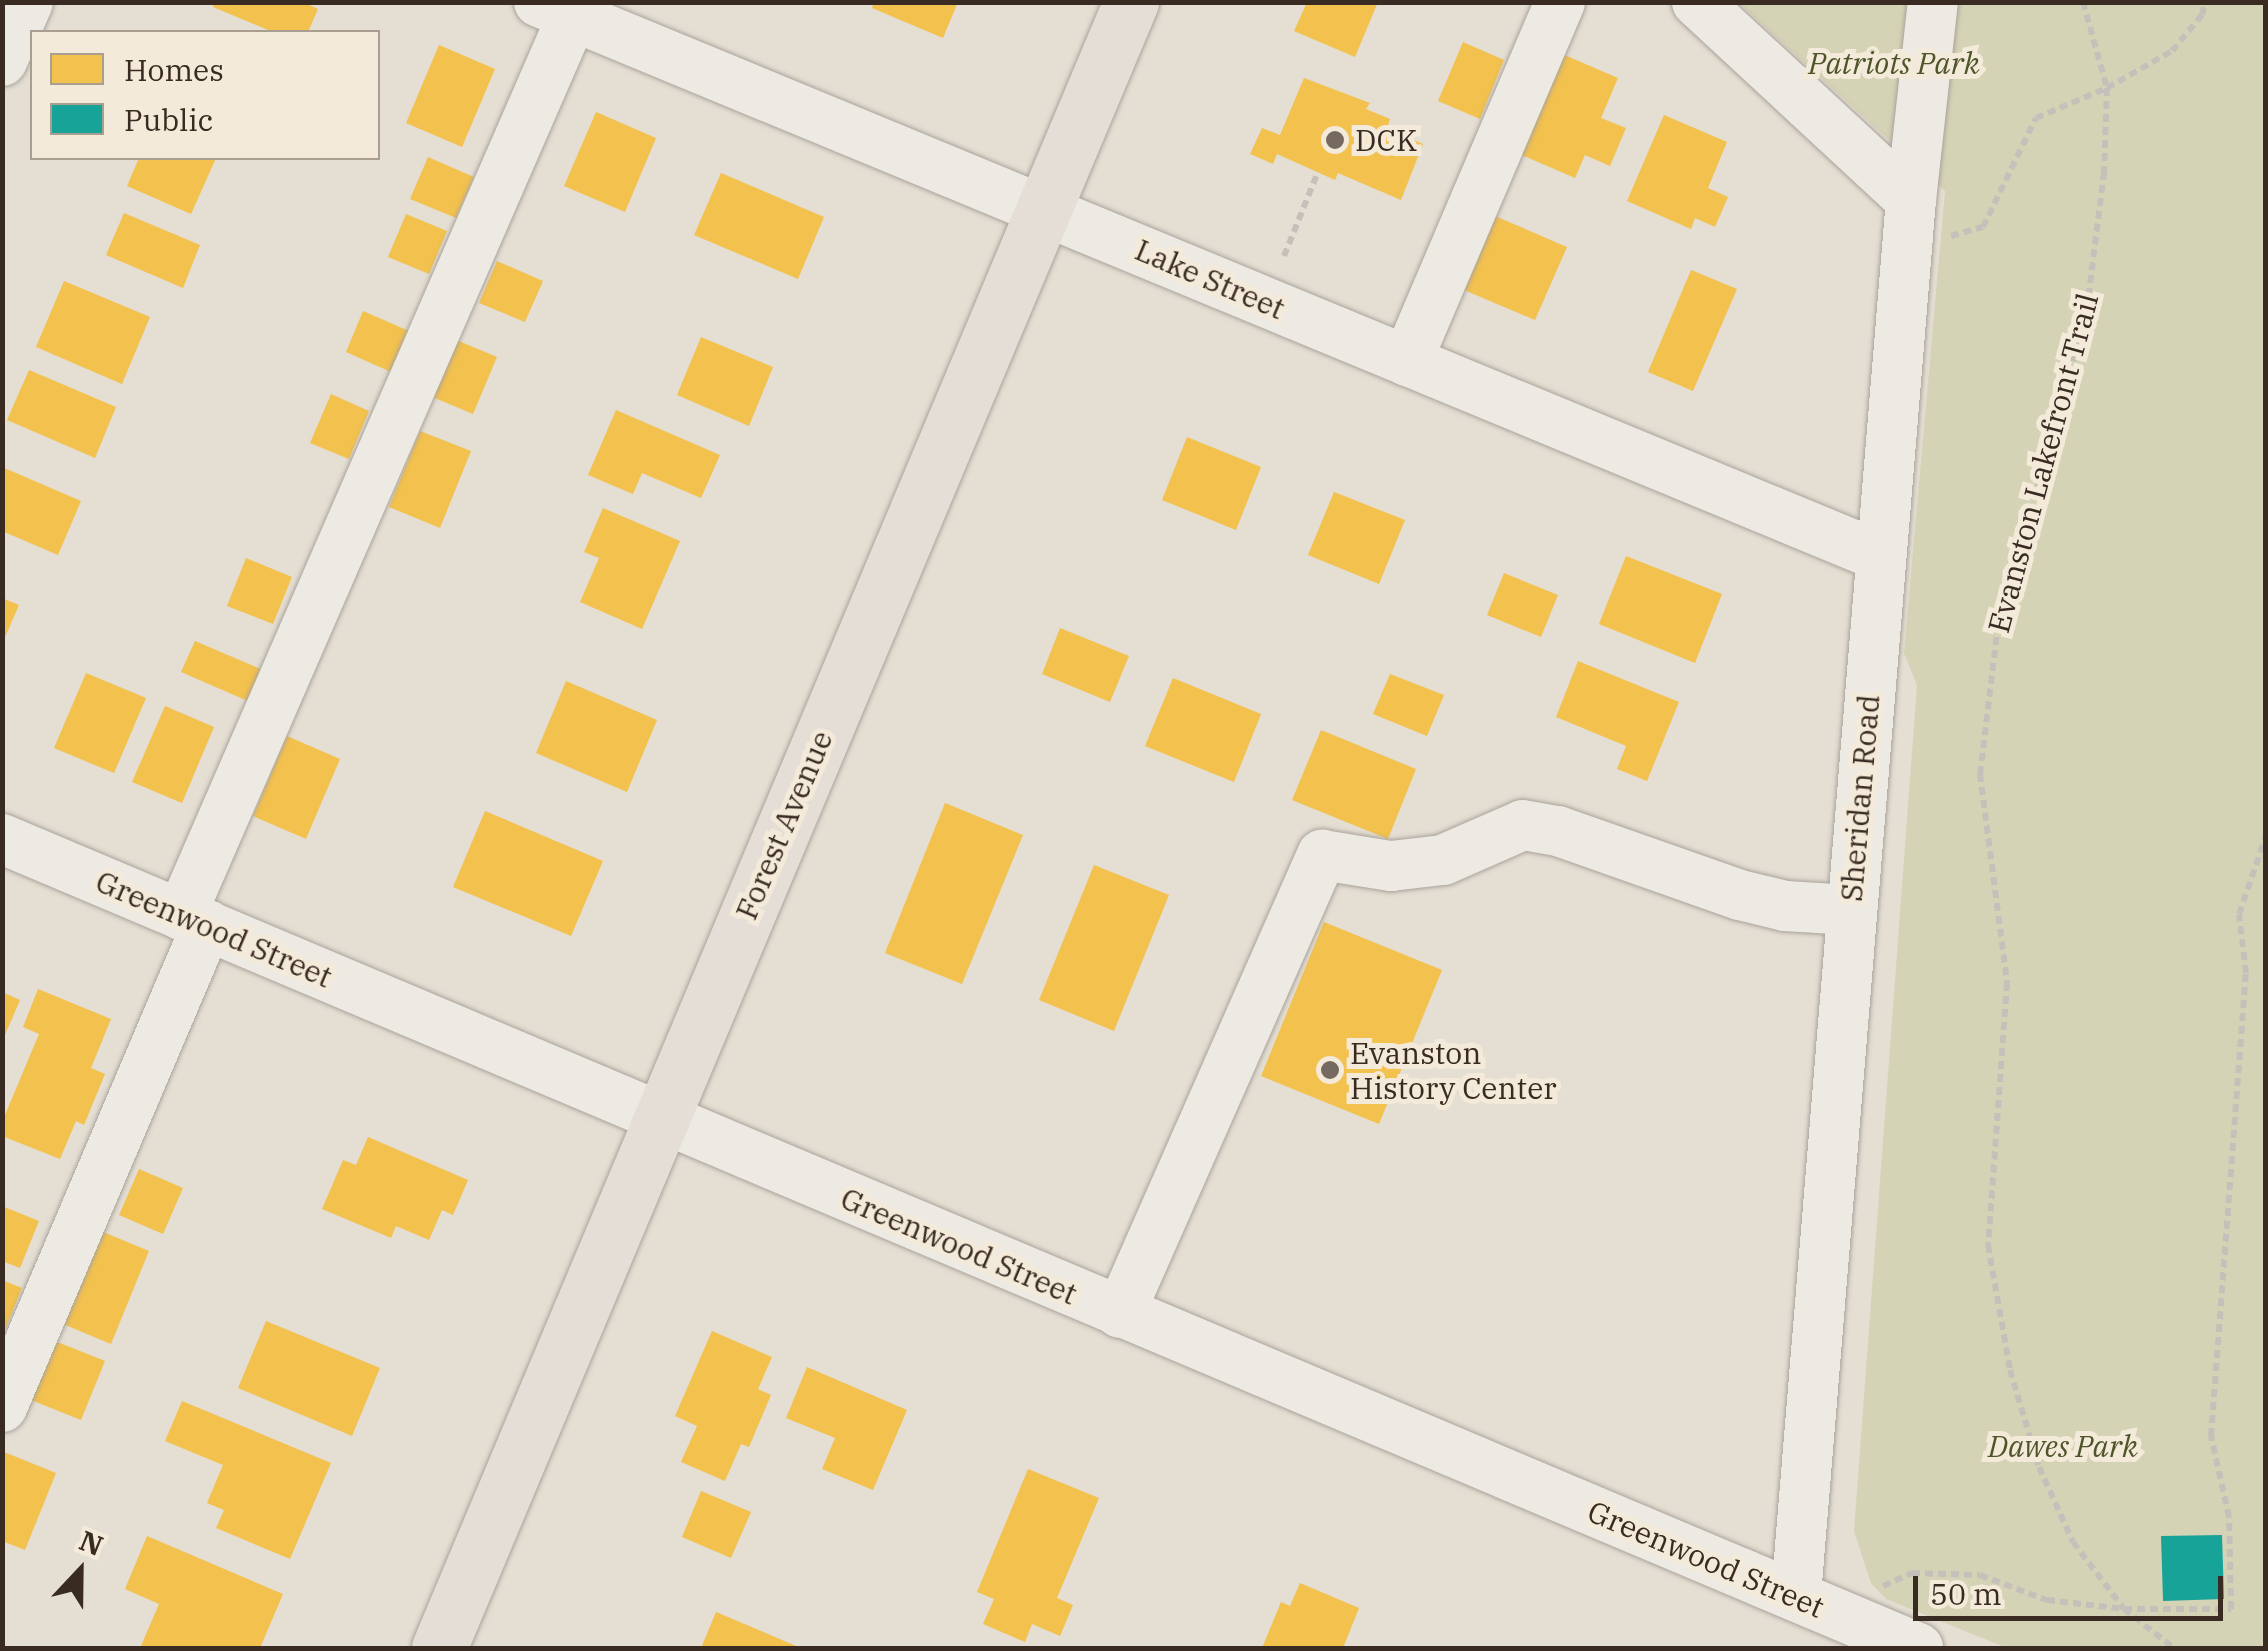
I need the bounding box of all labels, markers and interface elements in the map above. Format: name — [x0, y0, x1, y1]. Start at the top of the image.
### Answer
legend — [30, 30, 380, 160]
park label: Patriots Park — [1808, 45, 1980, 81]
text: Homes — [124, 50, 224, 89]
text: Public — [124, 100, 213, 139]
place label: DCK — [1355, 122, 1417, 158]
marker: DCK — [1324, 129, 1346, 151]
street label: Lake Street — [1130, 231, 1290, 327]
street label: Evanston Lakefront Trail — [1980, 289, 2106, 637]
street label: Sheridan Road — [1833, 693, 1887, 903]
street label: Forest Avenue — [728, 725, 840, 925]
street label: Greenwood Street — [91, 863, 337, 995]
place label: Evanston History Center — [1350, 1035, 1557, 1106]
marker: Evanston History Center — [1319, 1059, 1341, 1081]
street label: Greenwood Street — [836, 1180, 1082, 1312]
park label: Dawes Park — [1988, 1428, 2138, 1464]
street label: Greenwood Street — [1583, 1493, 1829, 1625]
north arrow — [30, 1521, 130, 1621]
text: N — [74, 1521, 109, 1564]
scale bar — [1918, 1556, 2228, 1618]
text: 50 m — [1930, 1574, 2002, 1613]

